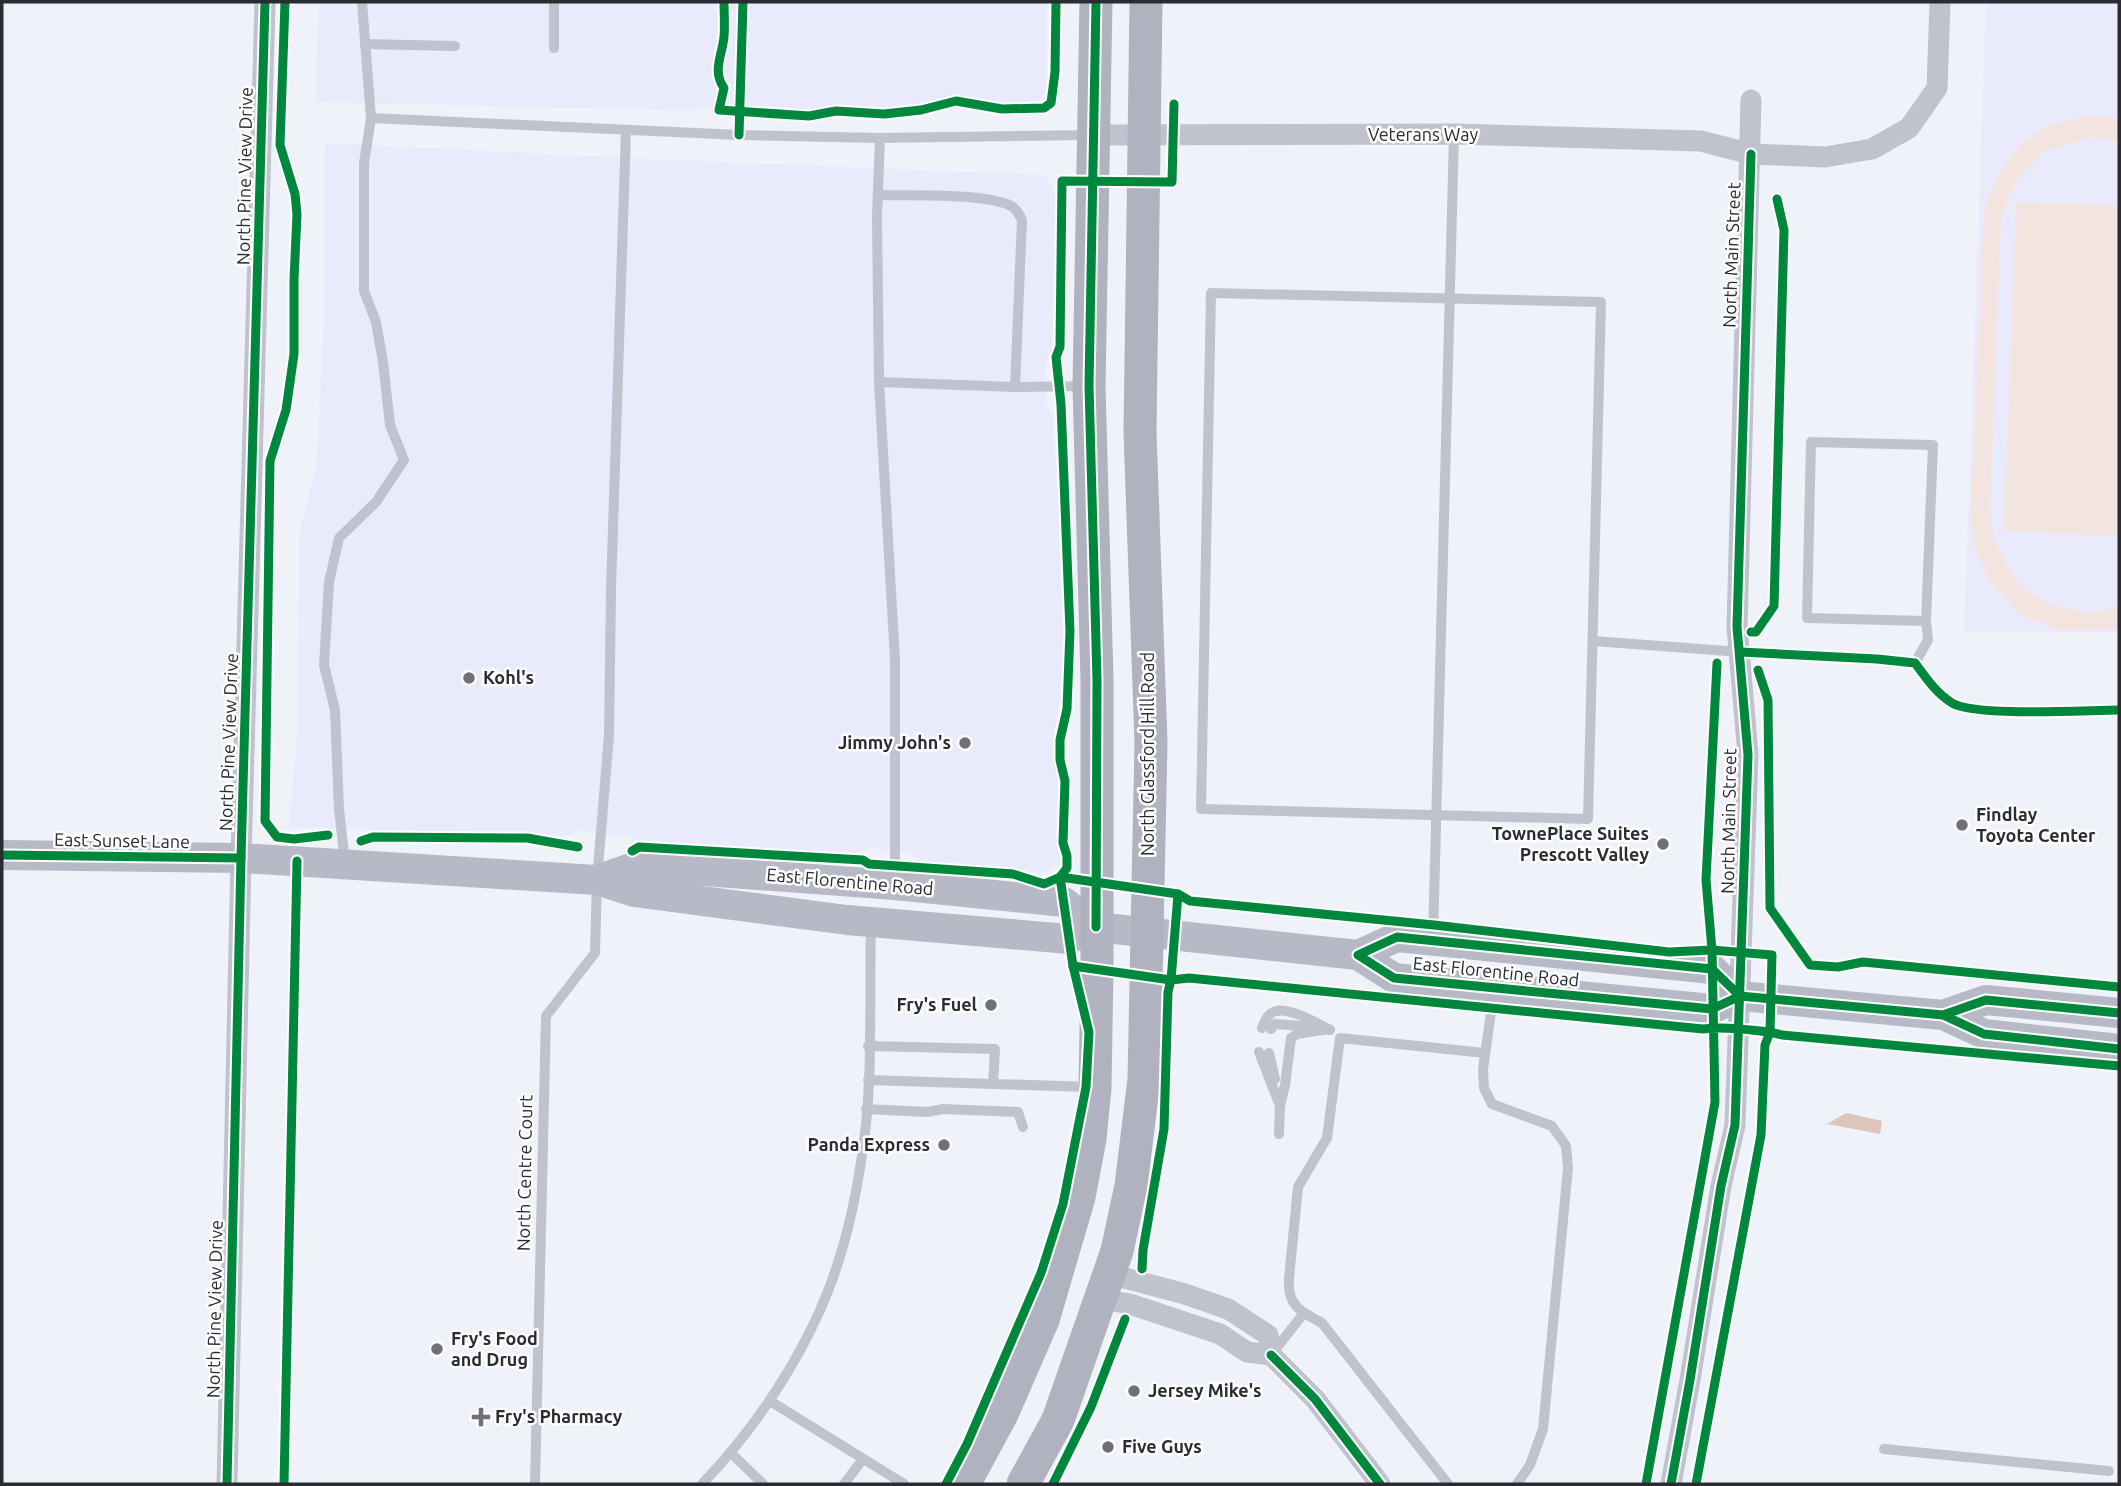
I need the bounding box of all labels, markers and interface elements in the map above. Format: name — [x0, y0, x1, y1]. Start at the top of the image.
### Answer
street label: North Pine View Drive — [232, 87, 256, 265]
street label: Veterans Way — [1368, 124, 1478, 144]
street label: North Main Street — [1718, 182, 1744, 328]
street label: North Glassford Hill Road — [1137, 652, 1157, 856]
street label: North Pine View Drive — [215, 653, 241, 831]
place label: Kohl's — [483, 667, 534, 687]
marker: Kohl's — [461, 670, 477, 686]
place label: Jimmy John's — [838, 732, 951, 752]
marker: Jimmy John's — [957, 735, 973, 751]
street label: North Main Street — [1717, 748, 1739, 894]
place label: Findlay Toyota Center — [1976, 804, 2096, 845]
marker: Findlay Toyota Center — [1954, 817, 1970, 833]
place label: TownePlace Suites Prescott Valley — [1492, 823, 1649, 864]
street label: East Sunset Lane — [54, 829, 190, 851]
marker: TownePlace Suites Prescott Valley — [1655, 836, 1671, 852]
street label: East Florentine Road — [766, 864, 934, 898]
street label: East Florentine Road — [1412, 952, 1580, 990]
place label: Fry's Fuel — [896, 994, 978, 1014]
marker: Fry's Fuel — [983, 997, 999, 1013]
street label: North Centre Court — [513, 1095, 535, 1251]
place label: Panda Express — [808, 1134, 930, 1154]
marker: Panda Express — [936, 1137, 952, 1153]
street label: North Pine View Drive — [202, 1220, 226, 1398]
place label: Fry's Food and Drug — [451, 1328, 538, 1369]
marker: Fry's Food and Drug — [429, 1341, 445, 1357]
place label: Jersey Mike's — [1148, 1380, 1262, 1400]
marker: Jersey Mike's — [1126, 1383, 1142, 1399]
place label: Fry's Pharmacy — [495, 1406, 623, 1426]
marker: Fry's Pharmacy — [473, 1409, 489, 1425]
place label: Five Guys — [1122, 1436, 1202, 1456]
marker: Five Guys — [1100, 1439, 1116, 1455]

